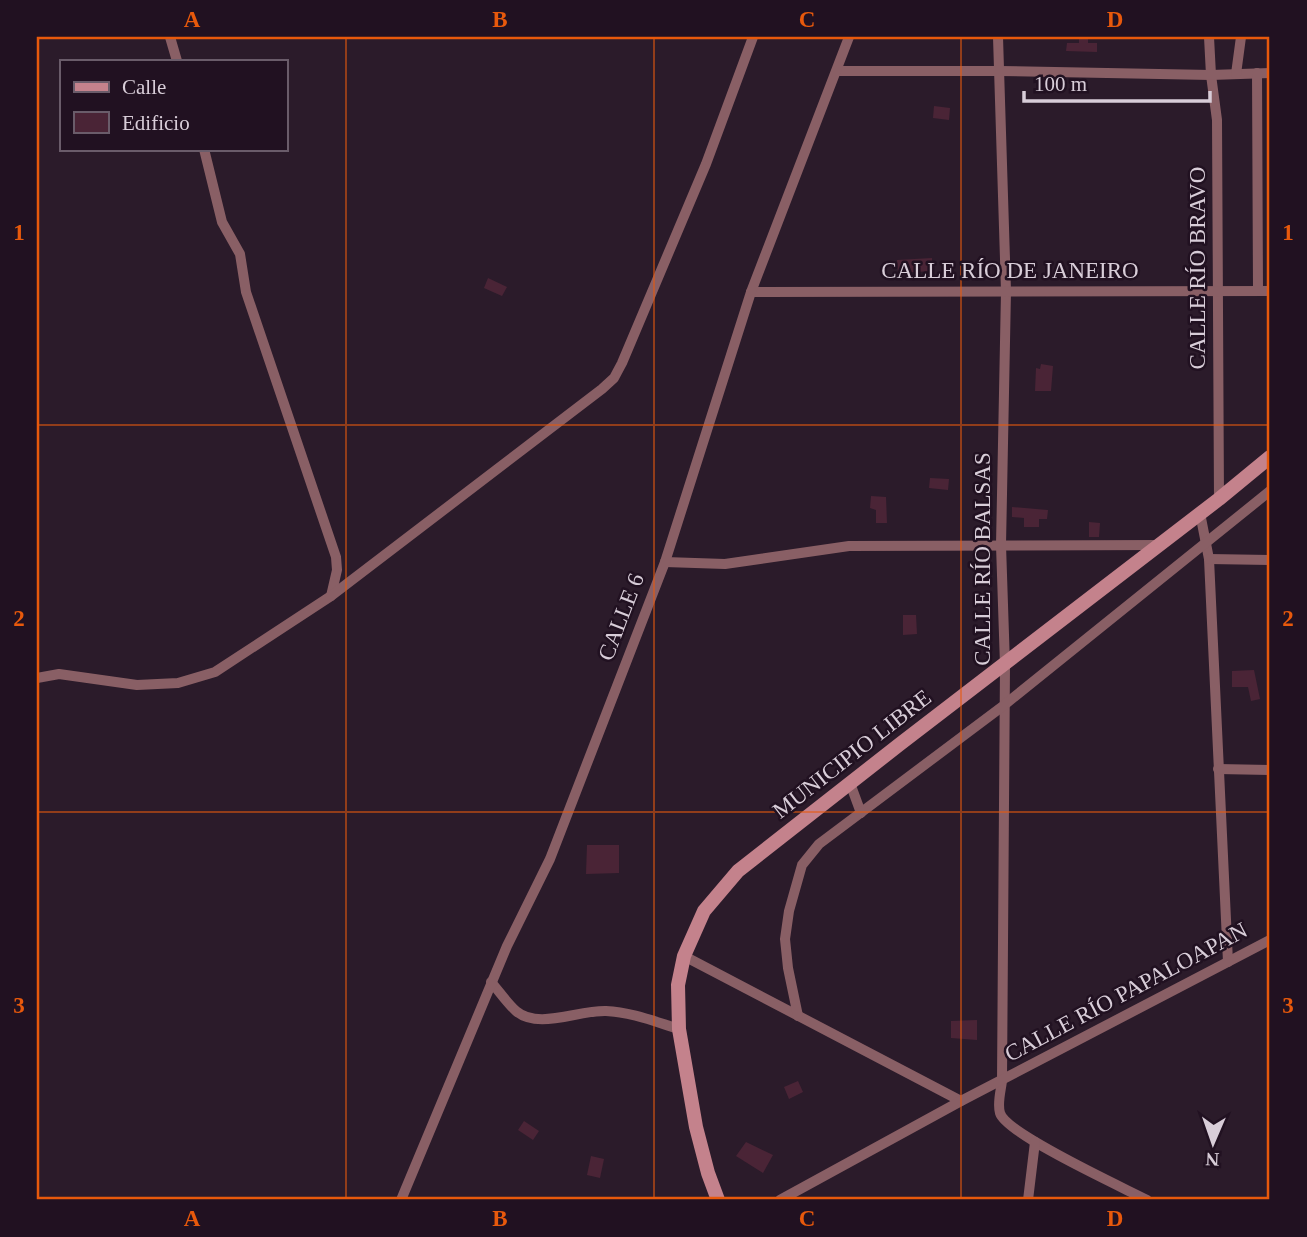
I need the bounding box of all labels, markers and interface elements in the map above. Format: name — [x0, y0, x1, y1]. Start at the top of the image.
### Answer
text: A — [184, 7, 201, 32]
text: B — [492, 7, 508, 32]
text: C — [799, 7, 815, 32]
text: D — [1107, 7, 1123, 32]
legend — [60, 60, 287, 150]
scale bar — [1024, 60, 1209, 104]
text: 100 m — [1034, 72, 1087, 96]
text: Calle — [122, 75, 166, 99]
text: Edificio — [122, 111, 190, 135]
street label: CALLE RÍO BRAVO — [1185, 167, 1210, 369]
text: 1 — [13, 220, 25, 245]
text: 1 — [1282, 220, 1294, 245]
street label: CALLE RÍO DE JANEIRO — [881, 258, 1139, 283]
street label: CALLE RÍO BALSAS — [970, 452, 995, 666]
street label: CALLE 6 — [593, 570, 649, 664]
text: 2 — [13, 606, 25, 631]
text: 2 — [1282, 606, 1294, 631]
street label: MUNICIPIO LIBRE — [768, 685, 936, 823]
street label: CALLE RÍO PAPALOAPAN — [1001, 917, 1252, 1067]
text: 3 — [13, 993, 25, 1018]
text: 3 — [1282, 993, 1294, 1018]
north arrow — [1178, 1108, 1248, 1178]
text: N — [1205, 1149, 1220, 1170]
text: A — [184, 1206, 201, 1231]
text: B — [492, 1206, 508, 1231]
text: C — [799, 1206, 815, 1231]
text: D — [1107, 1206, 1123, 1231]

